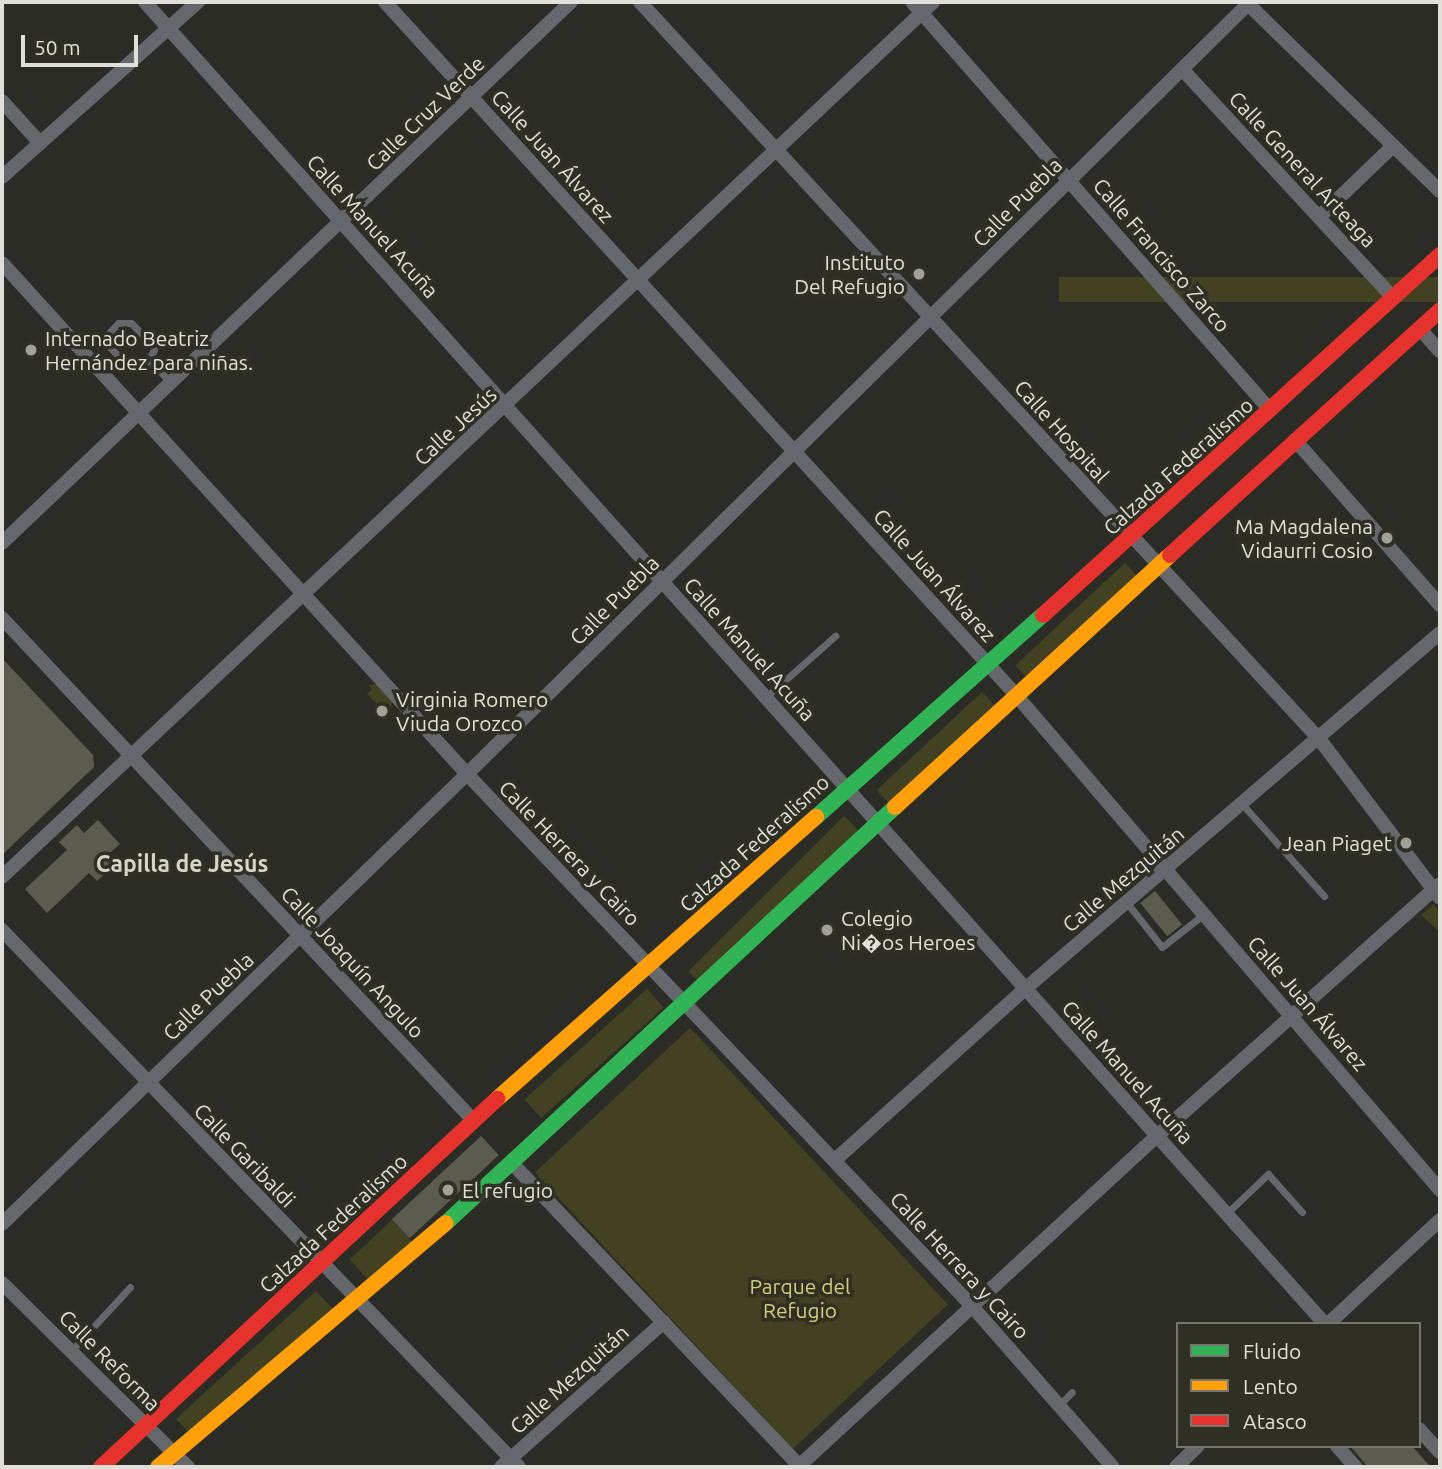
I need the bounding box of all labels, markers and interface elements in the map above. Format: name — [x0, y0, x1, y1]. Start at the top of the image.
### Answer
scale bar — [24, 21, 142, 65]
text: 50 m — [34, 35, 81, 59]
street label: Calle Cruz Verde — [361, 50, 489, 176]
street label: Calle Juan Álvarez — [487, 84, 619, 228]
street label: Calle General Arteaga — [1224, 86, 1382, 252]
street label: Calle Manuel Acuña — [302, 149, 444, 303]
street label: Calle Puebla — [967, 152, 1067, 252]
street label: Calle Francisco Zarco — [1088, 173, 1236, 337]
place label: Instituto Del Refugio — [794, 249, 905, 299]
marker: Instituto Del Refugio — [911, 266, 927, 282]
place label: Internado Beatriz Hernández para niñas. — [45, 325, 253, 375]
marker: Internado Beatriz Hernández para niñas. — [23, 342, 39, 358]
street label: Calle Hospital — [1009, 375, 1115, 487]
street label: Calle Jesús — [409, 382, 501, 470]
street label: Calzada Federalismo — [1098, 392, 1258, 540]
street label: Calle Juan Álvarez — [869, 503, 1001, 647]
place label: Ma Magdalena Vidaurri Cosio — [1235, 513, 1373, 563]
marker: Ma Magdalena Vidaurri Cosio — [1379, 530, 1395, 546]
street label: Calle Puebla — [564, 550, 664, 650]
street label: Calle Manuel Acuña — [679, 572, 821, 726]
place label: Virginia Romero Viuda Orozco — [396, 686, 548, 736]
marker: Virginia Romero Viuda Orozco — [374, 703, 390, 719]
street label: Calzada Federalismo — [674, 769, 834, 917]
street label: Calle Herrera y Cairo — [494, 775, 646, 931]
street label: Calle Mezquitán — [1057, 821, 1189, 937]
place label: Jean Piaget — [1282, 830, 1392, 856]
marker: Jean Piaget — [1398, 835, 1414, 851]
district label: Capilla de Jesús — [96, 850, 268, 878]
street label: Calle Joaquín Angulo — [276, 881, 430, 1043]
place label: Colegio Ni�os Heroes — [841, 905, 975, 955]
marker: Colegio Ni�os Heroes — [819, 922, 835, 938]
street label: Calle Juan Álvarez — [1243, 930, 1373, 1076]
street label: Calle Puebla — [158, 947, 258, 1045]
street label: Calle Manuel Acuña — [1057, 995, 1199, 1149]
street label: Calle Garibaldi — [189, 1098, 301, 1212]
street label: Calzada Federalismo — [254, 1148, 412, 1298]
place label: El refugio — [462, 1177, 553, 1203]
marker: El refugio — [440, 1182, 456, 1198]
street label: Calle Herrera y Cairo — [885, 1186, 1035, 1344]
park label: Parque del Refugio — [749, 1273, 851, 1323]
street label: Calle Reforma — [54, 1304, 166, 1416]
street label: Calle Mezquitán — [505, 1319, 633, 1439]
legend — [1176, 1322, 1421, 1448]
text: Fluido — [1243, 1339, 1301, 1363]
text: Lento — [1243, 1374, 1298, 1398]
text: Atasco — [1243, 1409, 1307, 1433]

